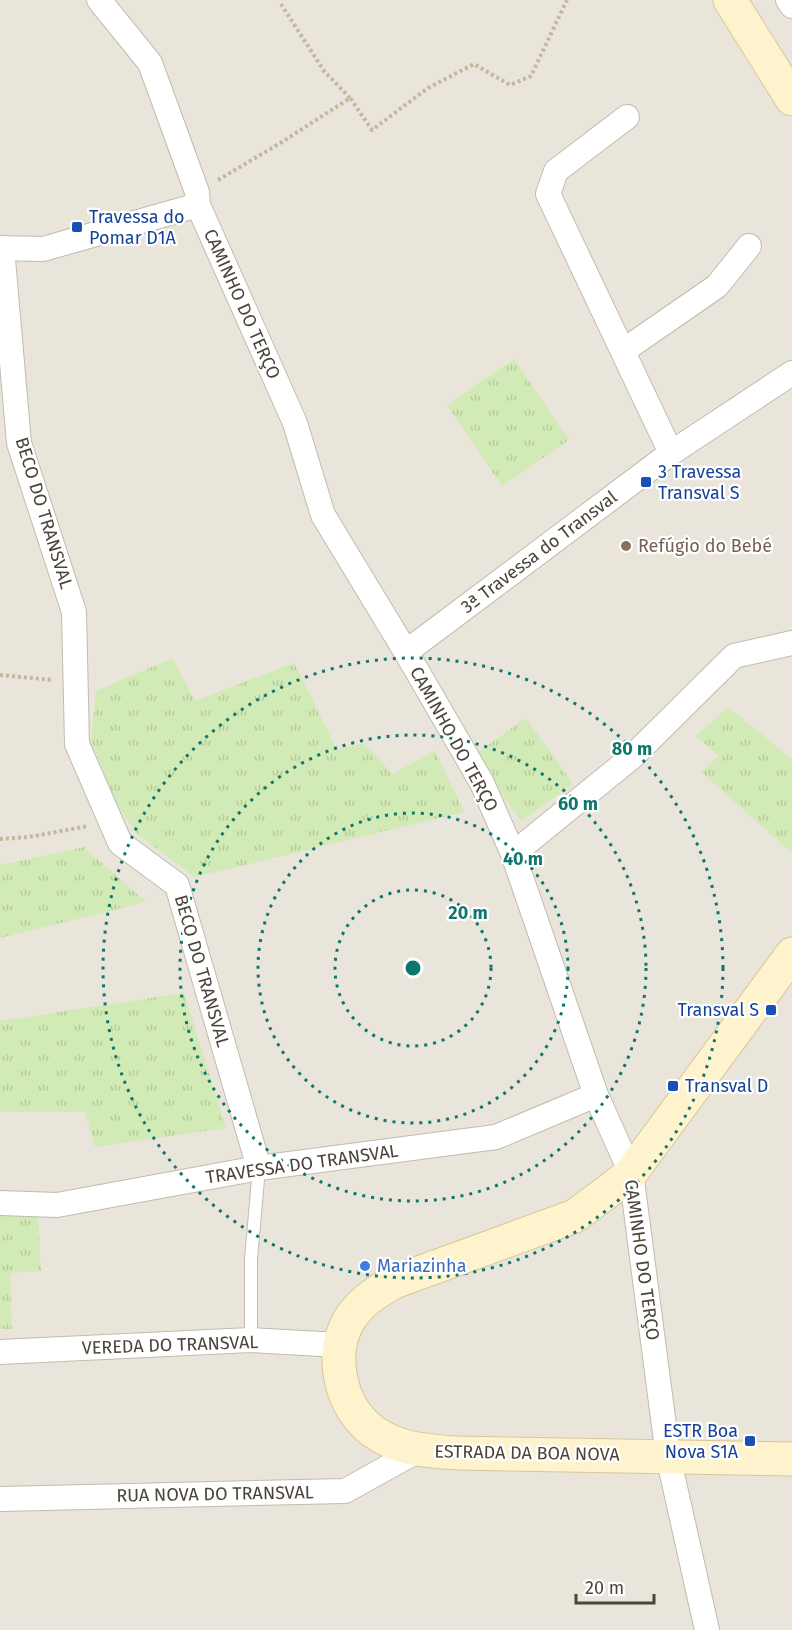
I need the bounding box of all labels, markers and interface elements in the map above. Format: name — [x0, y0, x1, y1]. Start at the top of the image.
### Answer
place label: Travessa do Pomar D1A — [89, 206, 185, 249]
marker: Travessa do Pomar D1A — [70, 220, 84, 234]
street label: CAMINHO DO TERÇO — [199, 225, 285, 383]
street label: BECO DO TRANSVAL — [10, 435, 78, 592]
place label: 3 Travessa Transval S — [658, 461, 741, 504]
marker: 3 Travessa Transval S — [639, 475, 653, 489]
street label: 3ª Travessa do Transval — [457, 486, 621, 618]
place label: Refúgio do Bebé — [638, 535, 772, 557]
marker: Refúgio do Bebé — [619, 539, 633, 553]
street label: CAMINHO DO TERÇO — [405, 663, 503, 815]
text: 80 m — [612, 738, 652, 760]
text: 60 m — [558, 793, 598, 815]
text: 40 m — [503, 848, 543, 870]
street label: BECO DO TRANSVAL — [170, 892, 234, 1050]
text: 20 m — [448, 902, 488, 924]
centre of rings — [403, 958, 423, 978]
place label: Transval S — [677, 999, 759, 1021]
marker: Transval S — [764, 1003, 778, 1017]
place label: Transval D — [685, 1075, 768, 1097]
marker: Transval D — [666, 1079, 680, 1093]
street label: TRAVESSA DO TRANSVAL — [204, 1140, 400, 1188]
street label: CAMINHO DO TERÇO — [620, 1178, 664, 1342]
place label: Mariazinha — [377, 1255, 466, 1277]
marker: Mariazinha — [358, 1259, 372, 1273]
street label: VEREDA DO TRANSVAL — [81, 1331, 259, 1359]
place label: ESTR Boa Nova S1A — [663, 1420, 739, 1463]
marker: ESTR Boa Nova S1A — [743, 1434, 757, 1448]
street label: ESTRADA DA BOA NOVA — [434, 1440, 621, 1466]
street label: RUA NOVA DO TRANSVAL — [116, 1481, 314, 1507]
scale bar — [576, 1567, 654, 1605]
text: 20 m — [585, 1577, 624, 1599]

